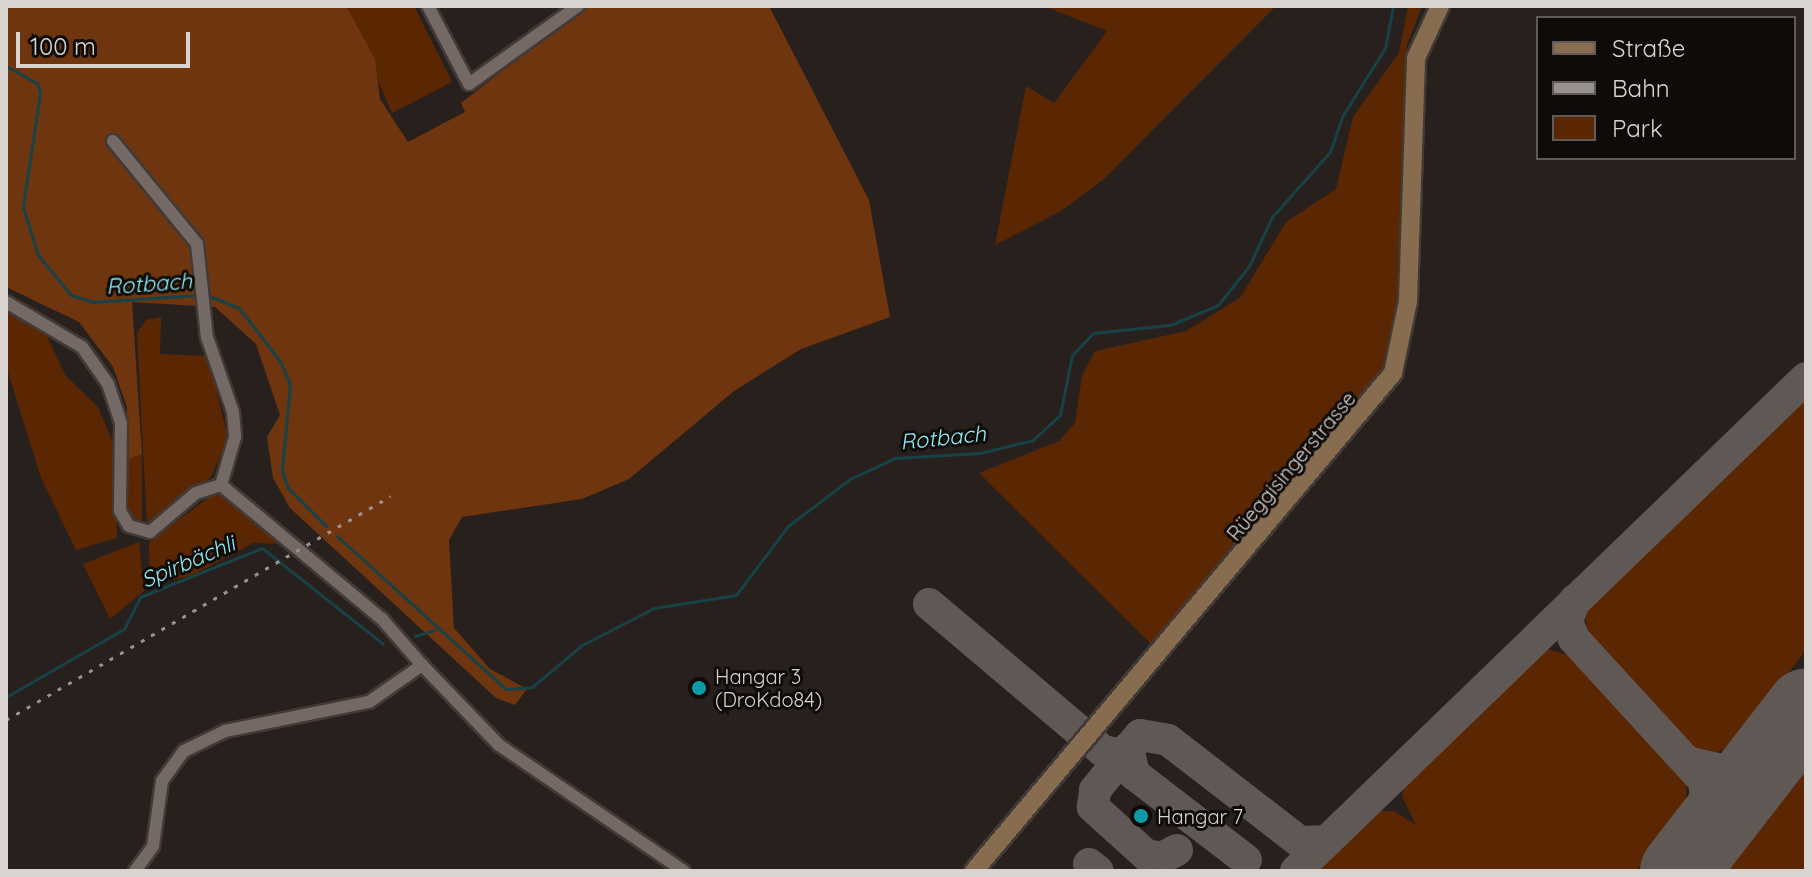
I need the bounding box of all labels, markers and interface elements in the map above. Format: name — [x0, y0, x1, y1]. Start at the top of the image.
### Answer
scale bar — [20, 16, 194, 66]
legend — [1536, 16, 1796, 160]
text: 100 m — [30, 31, 96, 61]
text: Straße — [1612, 33, 1685, 63]
text: Bahn — [1612, 73, 1670, 103]
text: Park — [1612, 113, 1663, 143]
water label: Rotbach — [105, 268, 193, 300]
street label: Rüeggisingerstrasse — [1222, 387, 1360, 545]
water label: Rotbach — [899, 420, 987, 456]
water label: Spirbächli — [137, 530, 239, 594]
place label: Hangar 3 (DroKdo84) — [715, 664, 822, 711]
marker: Hangar 3 (DroKdo84) — [690, 679, 708, 697]
place label: Hangar 7 — [1157, 804, 1243, 828]
marker: Hangar 7 — [1132, 807, 1150, 825]

